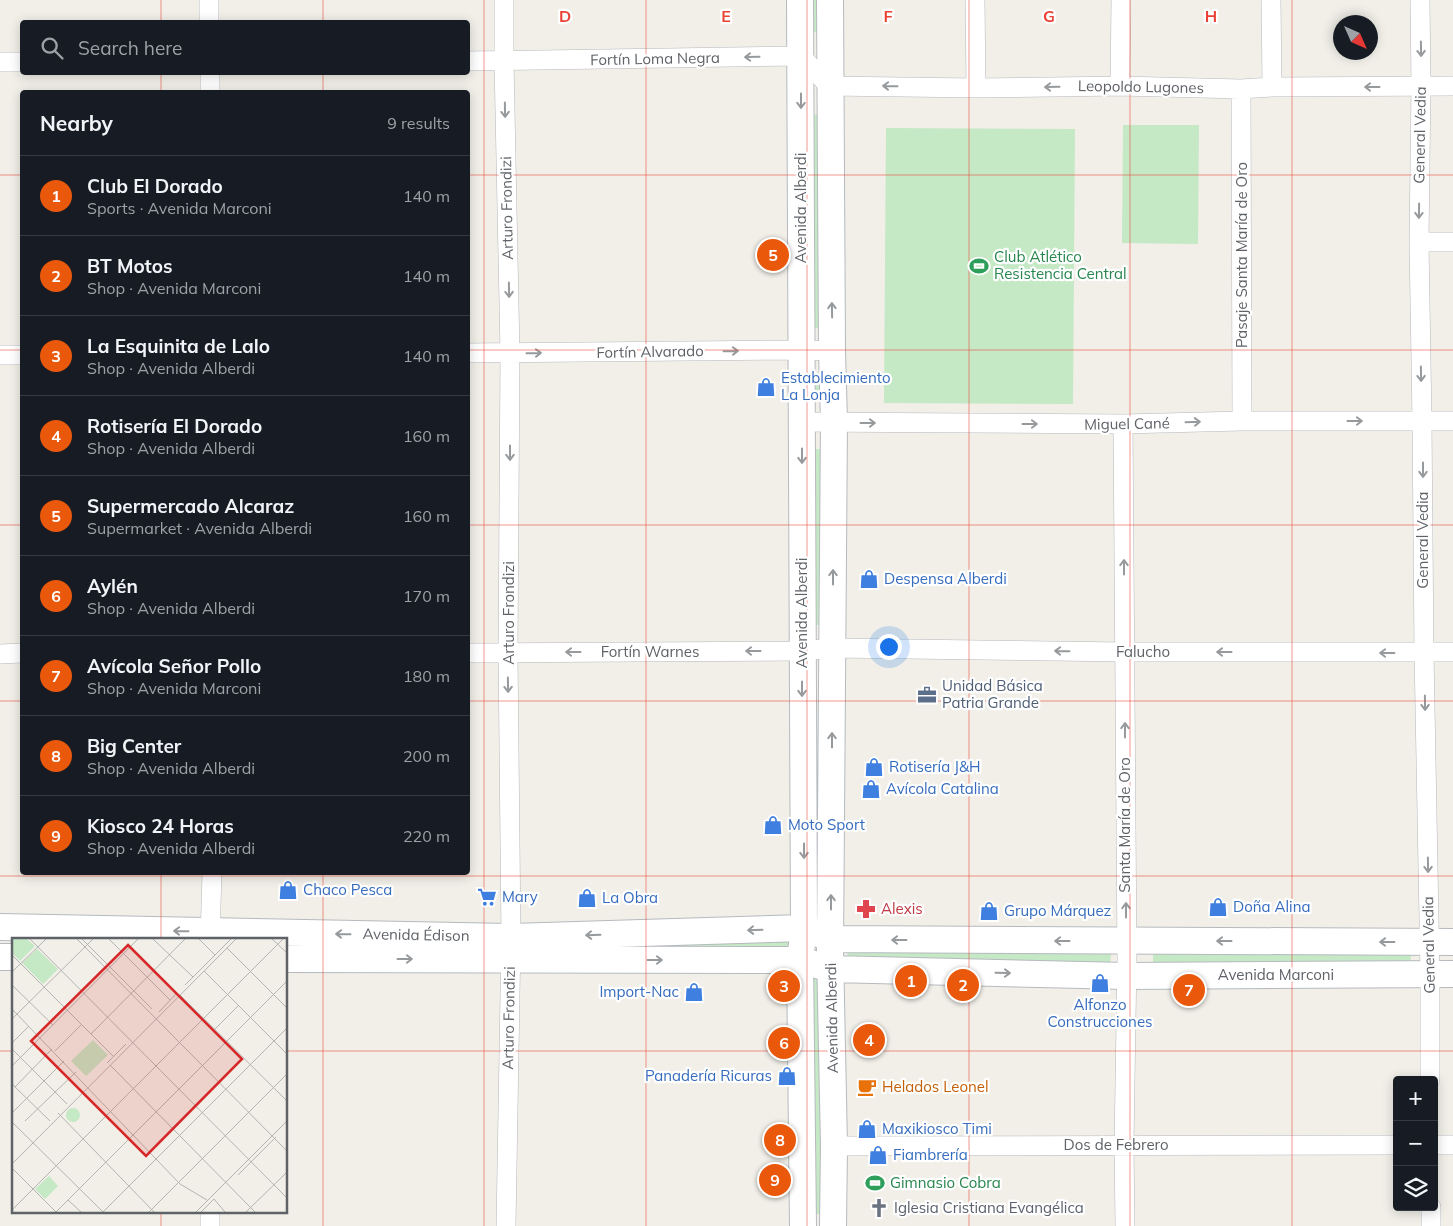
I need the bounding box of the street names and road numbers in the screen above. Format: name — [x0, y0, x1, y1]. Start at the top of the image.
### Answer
street label: Fortín Loma Negra — [590, 48, 720, 69]
street label: Leopoldo Lugones — [1078, 76, 1204, 97]
street label: General Vedia — [1409, 86, 1430, 184]
street label: Avenida Alberdi — [791, 153, 810, 263]
street label: Arturo Frondizi — [496, 156, 517, 260]
street label: Pasaje Santa María de Oro — [1232, 162, 1251, 348]
street label: Fortín Alvarado — [596, 341, 704, 362]
street label: Miguel Cané — [1084, 413, 1170, 434]
street label: General Vedia — [1413, 491, 1432, 589]
street label: Avenida Alberdi — [792, 558, 811, 668]
street label: Arturo Frondizi — [499, 561, 518, 665]
street label: Fortín Warnes — [601, 642, 699, 661]
street label: Falucho — [1116, 642, 1170, 661]
street label: Santa María de Oro — [1115, 757, 1134, 893]
street label: General Vedia — [1418, 896, 1439, 994]
street label: Avenida Édison — [362, 924, 470, 945]
street label: Avenida Alberdi — [821, 963, 842, 1073]
street label: Avenida Marconi — [1218, 965, 1334, 984]
street label: Arturo Frondizi — [498, 966, 519, 1070]
street label: Dos de Febrero — [1064, 1135, 1168, 1154]

